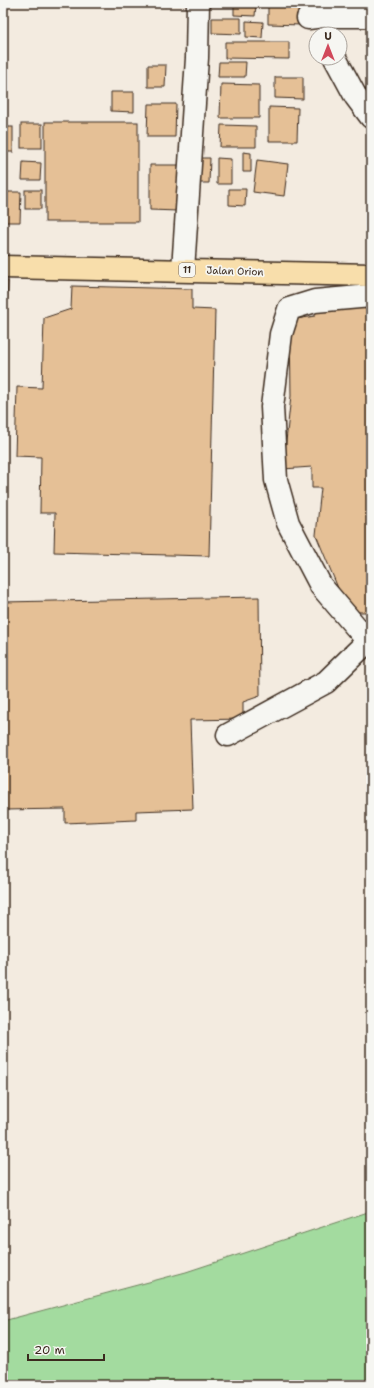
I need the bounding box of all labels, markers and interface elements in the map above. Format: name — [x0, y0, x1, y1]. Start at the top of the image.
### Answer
north arrow — [308, 26, 348, 66]
text: U — [324, 29, 332, 44]
road number: 11 — [179, 263, 195, 277]
street label: Jalan Orion — [206, 264, 264, 278]
scale bar — [28, 1336, 104, 1362]
text: 20 m — [34, 1342, 65, 1358]

